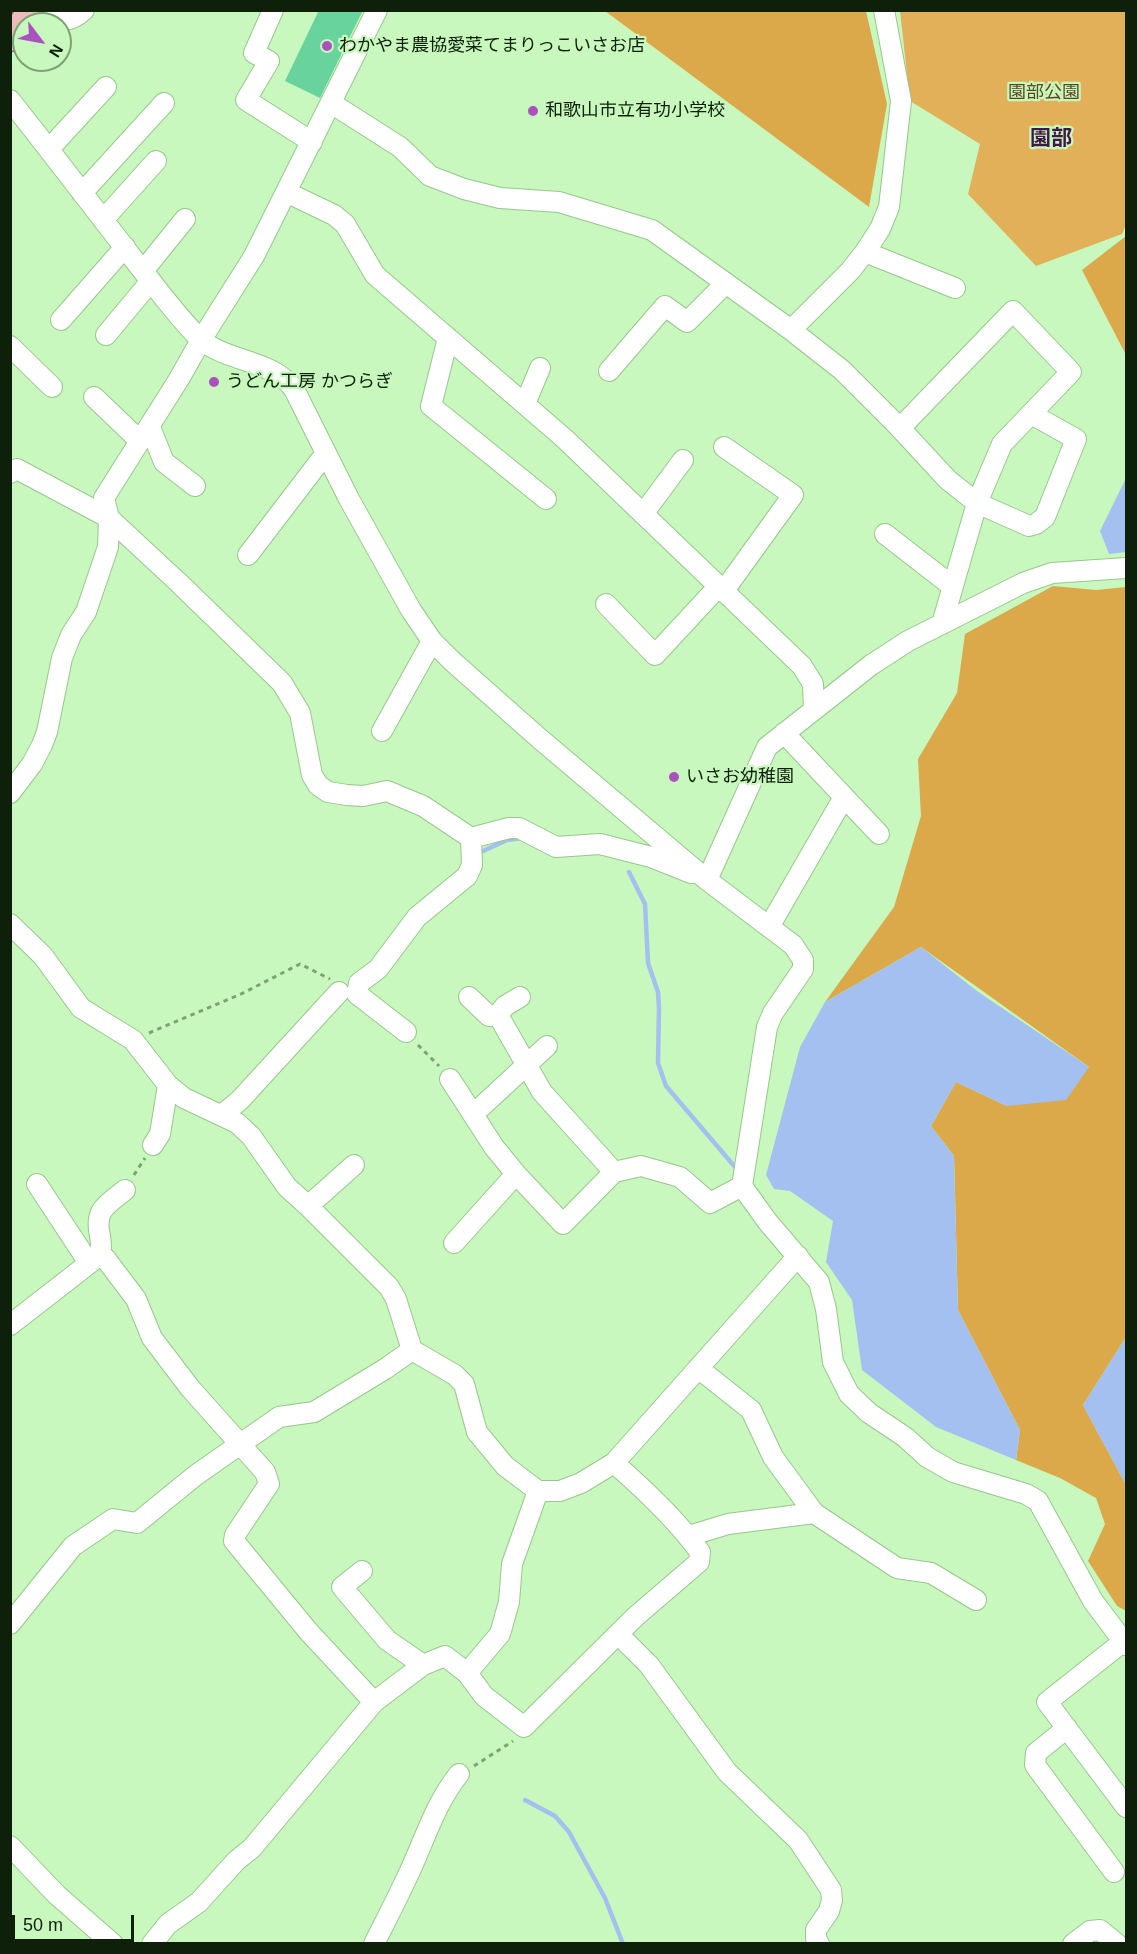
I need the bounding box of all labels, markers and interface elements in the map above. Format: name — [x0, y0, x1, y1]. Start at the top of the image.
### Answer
north arrow — [12, 12, 72, 72]
place label: わかやま農協愛菜てまりっこいさお店 — [339, 35, 645, 57]
marker: わかやま農協愛菜てまりっこいさお店 — [320, 39, 334, 53]
text: N — [46, 41, 66, 60]
park label: 園部公園 — [1008, 82, 1080, 104]
place label: 和歌山市立有功小学校 — [545, 100, 725, 122]
marker: 和歌山市立有功小学校 — [526, 104, 540, 118]
district label: 園部 — [1030, 126, 1072, 152]
place label: うどん工房 かつらぎ — [226, 371, 393, 393]
marker: うどん工房 かつらぎ — [207, 375, 221, 389]
place label: いさお幼稚園 — [686, 766, 794, 788]
marker: いさお幼稚園 — [667, 770, 681, 784]
scale bar — [15, 1903, 136, 1941]
text: 50 m — [23, 1915, 63, 1935]

